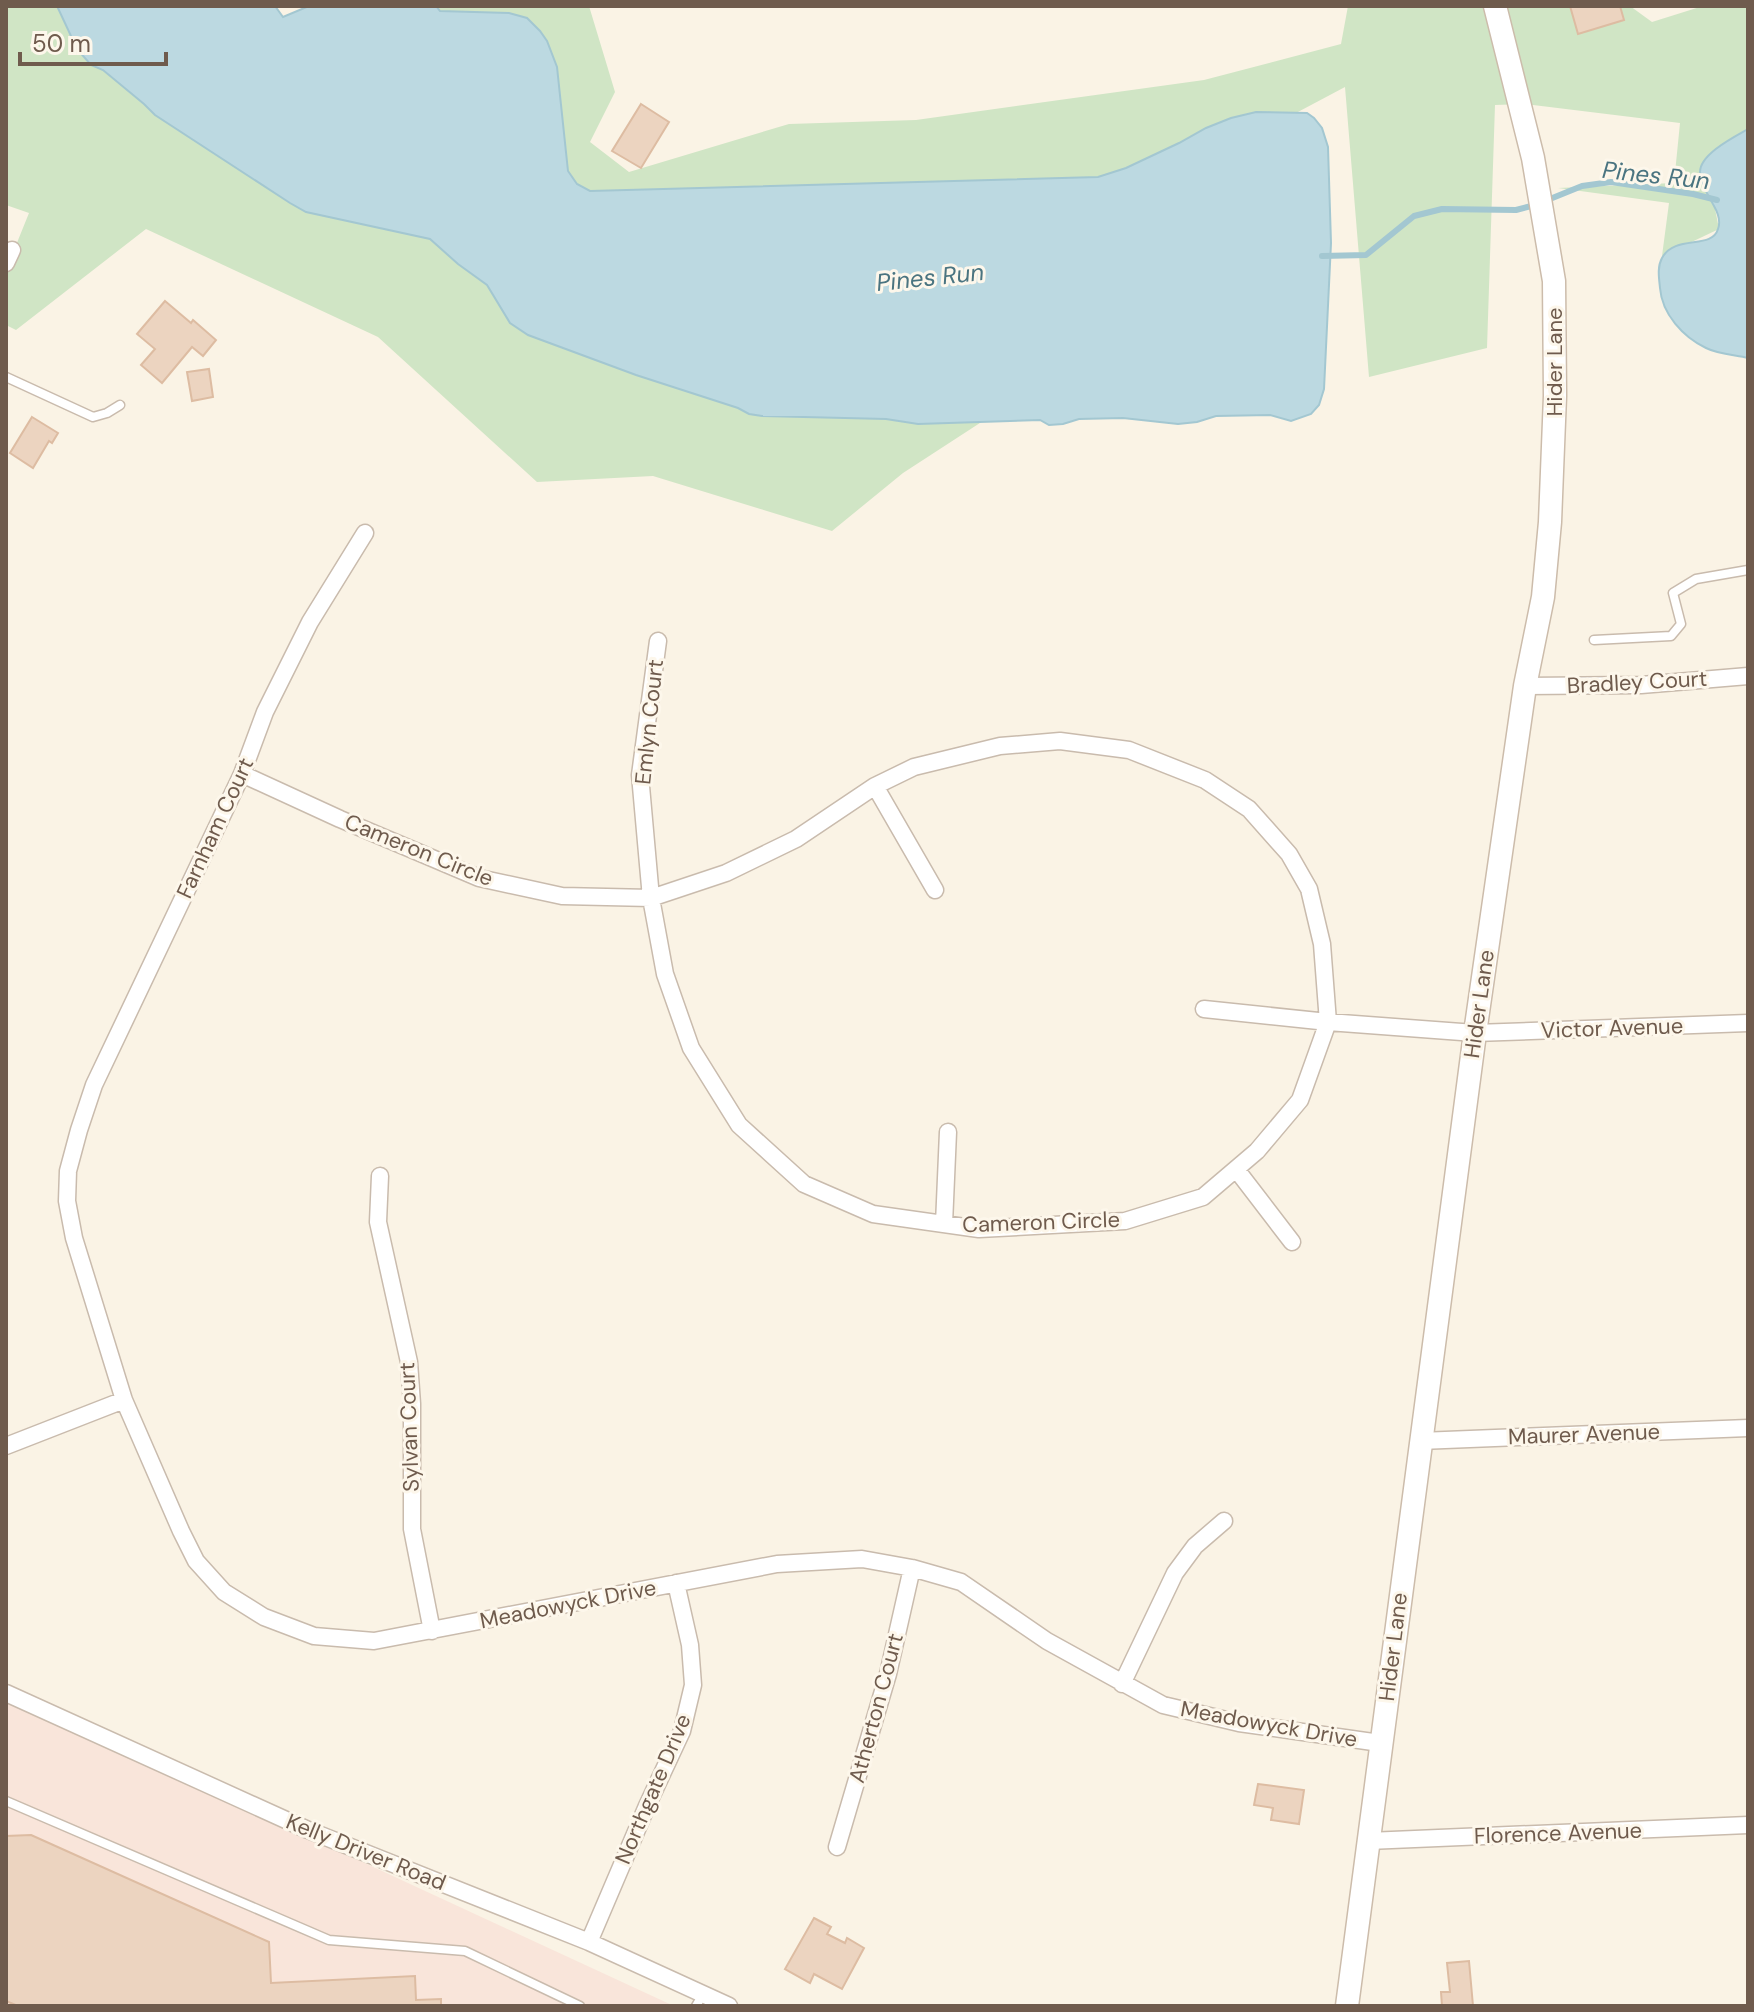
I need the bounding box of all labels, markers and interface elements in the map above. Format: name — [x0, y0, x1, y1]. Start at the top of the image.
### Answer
scale bar — [20, 16, 166, 66]
text: 50 m — [32, 28, 91, 59]
water label: Pines Run — [1601, 154, 1711, 196]
water label: Pines Run — [875, 256, 985, 298]
street label: Hider Lane — [1540, 307, 1569, 417]
street label: Emlyn Court — [628, 658, 670, 786]
street label: Bradley Court — [1566, 664, 1708, 700]
street label: Farnham Court — [170, 753, 260, 903]
street label: Cameron Circle — [340, 807, 498, 893]
street label: Hider Lane — [1457, 948, 1501, 1060]
street label: Victor Avenue — [1540, 1011, 1684, 1045]
street label: Cameron Circle — [962, 1205, 1120, 1239]
street label: Sylvan Court — [392, 1362, 426, 1492]
street label: Maurer Avenue — [1508, 1417, 1660, 1451]
street label: Meadowyck Drive — [477, 1573, 659, 1635]
street label: Hider Lane — [1372, 1591, 1414, 1703]
street label: Atherton Court — [842, 1630, 910, 1786]
street label: Meadowyck Drive — [1178, 1694, 1360, 1754]
street label: Northgate Drive — [608, 1710, 698, 1868]
street label: Kelly Driver Road — [282, 1807, 450, 1897]
street label: Florence Avenue — [1473, 1816, 1643, 1850]

